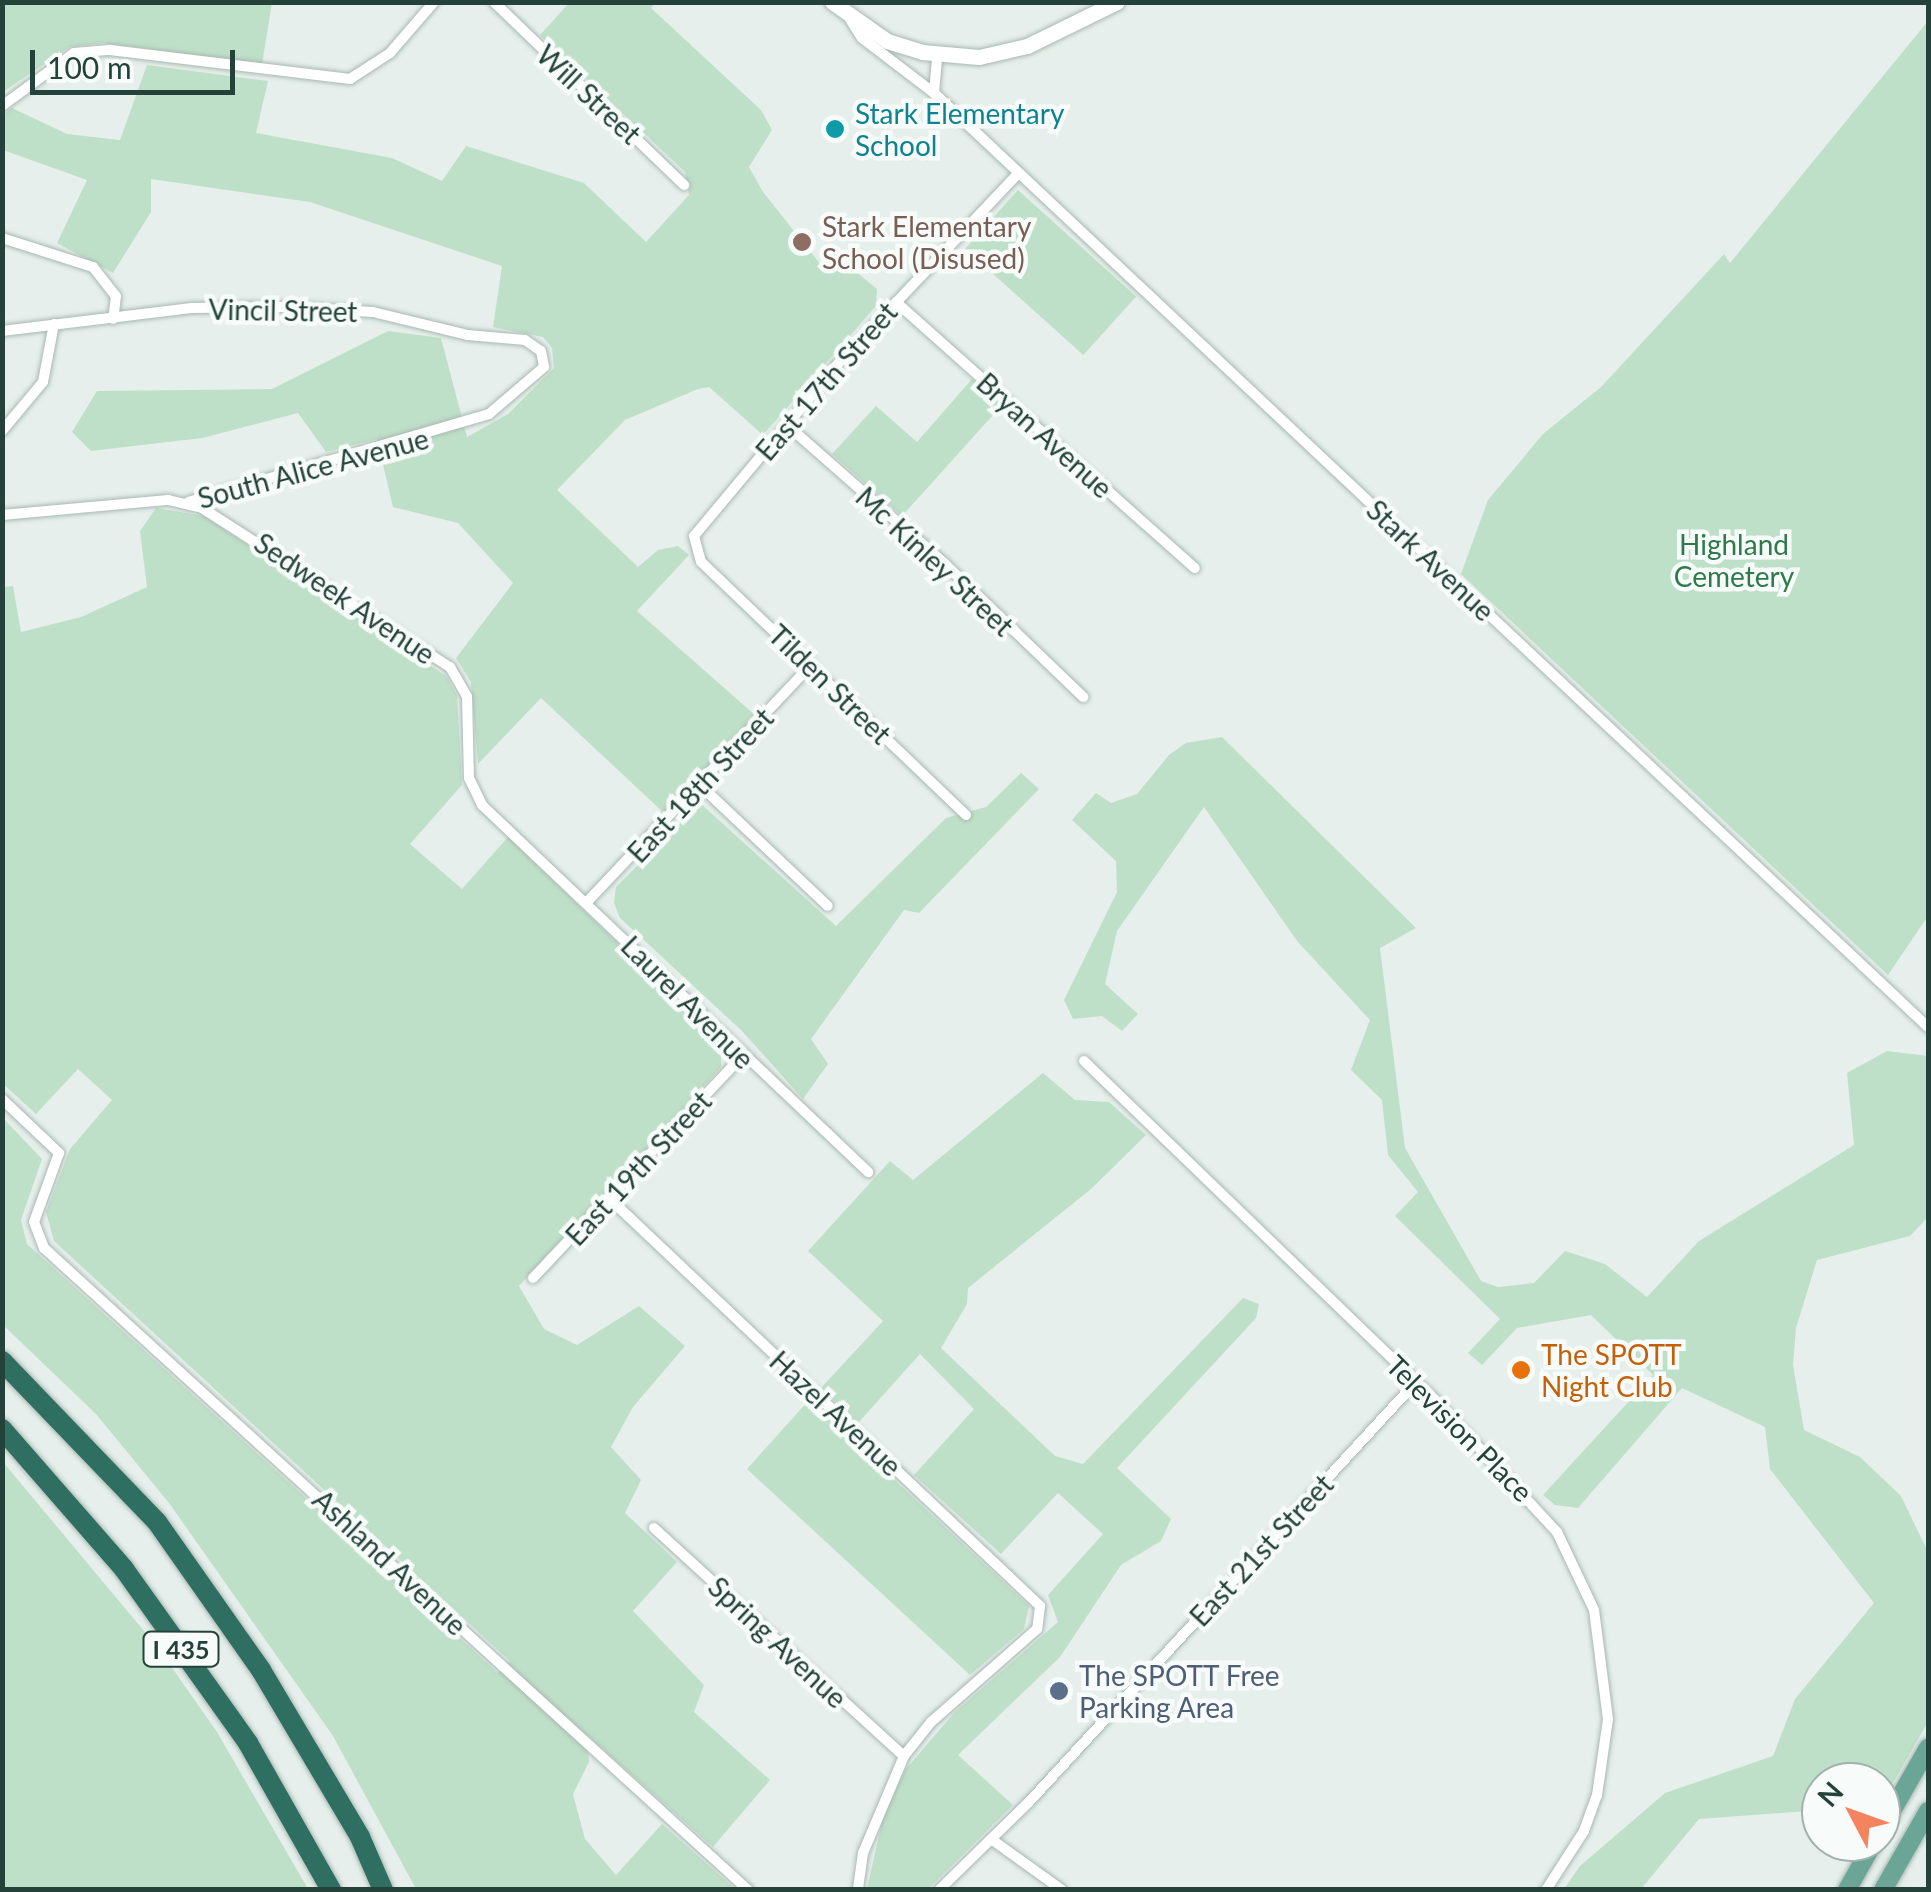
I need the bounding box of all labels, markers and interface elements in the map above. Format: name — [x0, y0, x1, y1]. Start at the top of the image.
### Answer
scale bar — [35, 30, 240, 92]
street label: Will Street — [530, 37, 648, 151]
text: 100 m — [47, 49, 132, 85]
place label: Stark Elementary School — [855, 96, 1064, 162]
marker: Stark Elementary School — [824, 118, 846, 140]
place label: Stark Elementary School (Disused) — [822, 209, 1031, 275]
marker: Stark Elementary School (Disused) — [791, 231, 813, 253]
street label: Vincil Street — [208, 292, 358, 328]
street label: East 17th Street — [748, 295, 904, 467]
street label: Bryan Avenue — [970, 365, 1120, 505]
street label: South Alice Avenue — [193, 421, 433, 515]
street label: Mc Kinley Street — [849, 479, 1021, 643]
street label: Stark Avenue — [1360, 492, 1502, 628]
street label: Sedweek Avenue — [248, 525, 442, 671]
park label: Highland Cemetery — [1674, 527, 1794, 593]
street label: Tilden Street — [762, 617, 898, 751]
street label: East 18th Street — [620, 701, 780, 869]
street label: Laurel Avenue — [614, 928, 762, 1076]
street label: East 19th Street — [558, 1084, 718, 1252]
place label: The SPOTT Night Club — [1541, 1337, 1681, 1403]
street label: Hazel Avenue — [763, 1343, 909, 1483]
street label: Television Place — [1380, 1348, 1540, 1508]
marker: The SPOTT Night Club — [1510, 1359, 1532, 1381]
street label: East 21st Street — [1182, 1467, 1340, 1633]
street label: Ashland Avenue — [306, 1482, 474, 1642]
street label: Spring Avenue — [702, 1569, 854, 1715]
road number: I 435 — [141, 1629, 221, 1669]
place label: The SPOTT Free Parking Area — [1079, 1658, 1280, 1724]
marker: The SPOTT Free Parking Area — [1048, 1680, 1070, 1702]
north arrow — [1801, 1762, 1901, 1862]
text: N — [1810, 1774, 1850, 1813]

